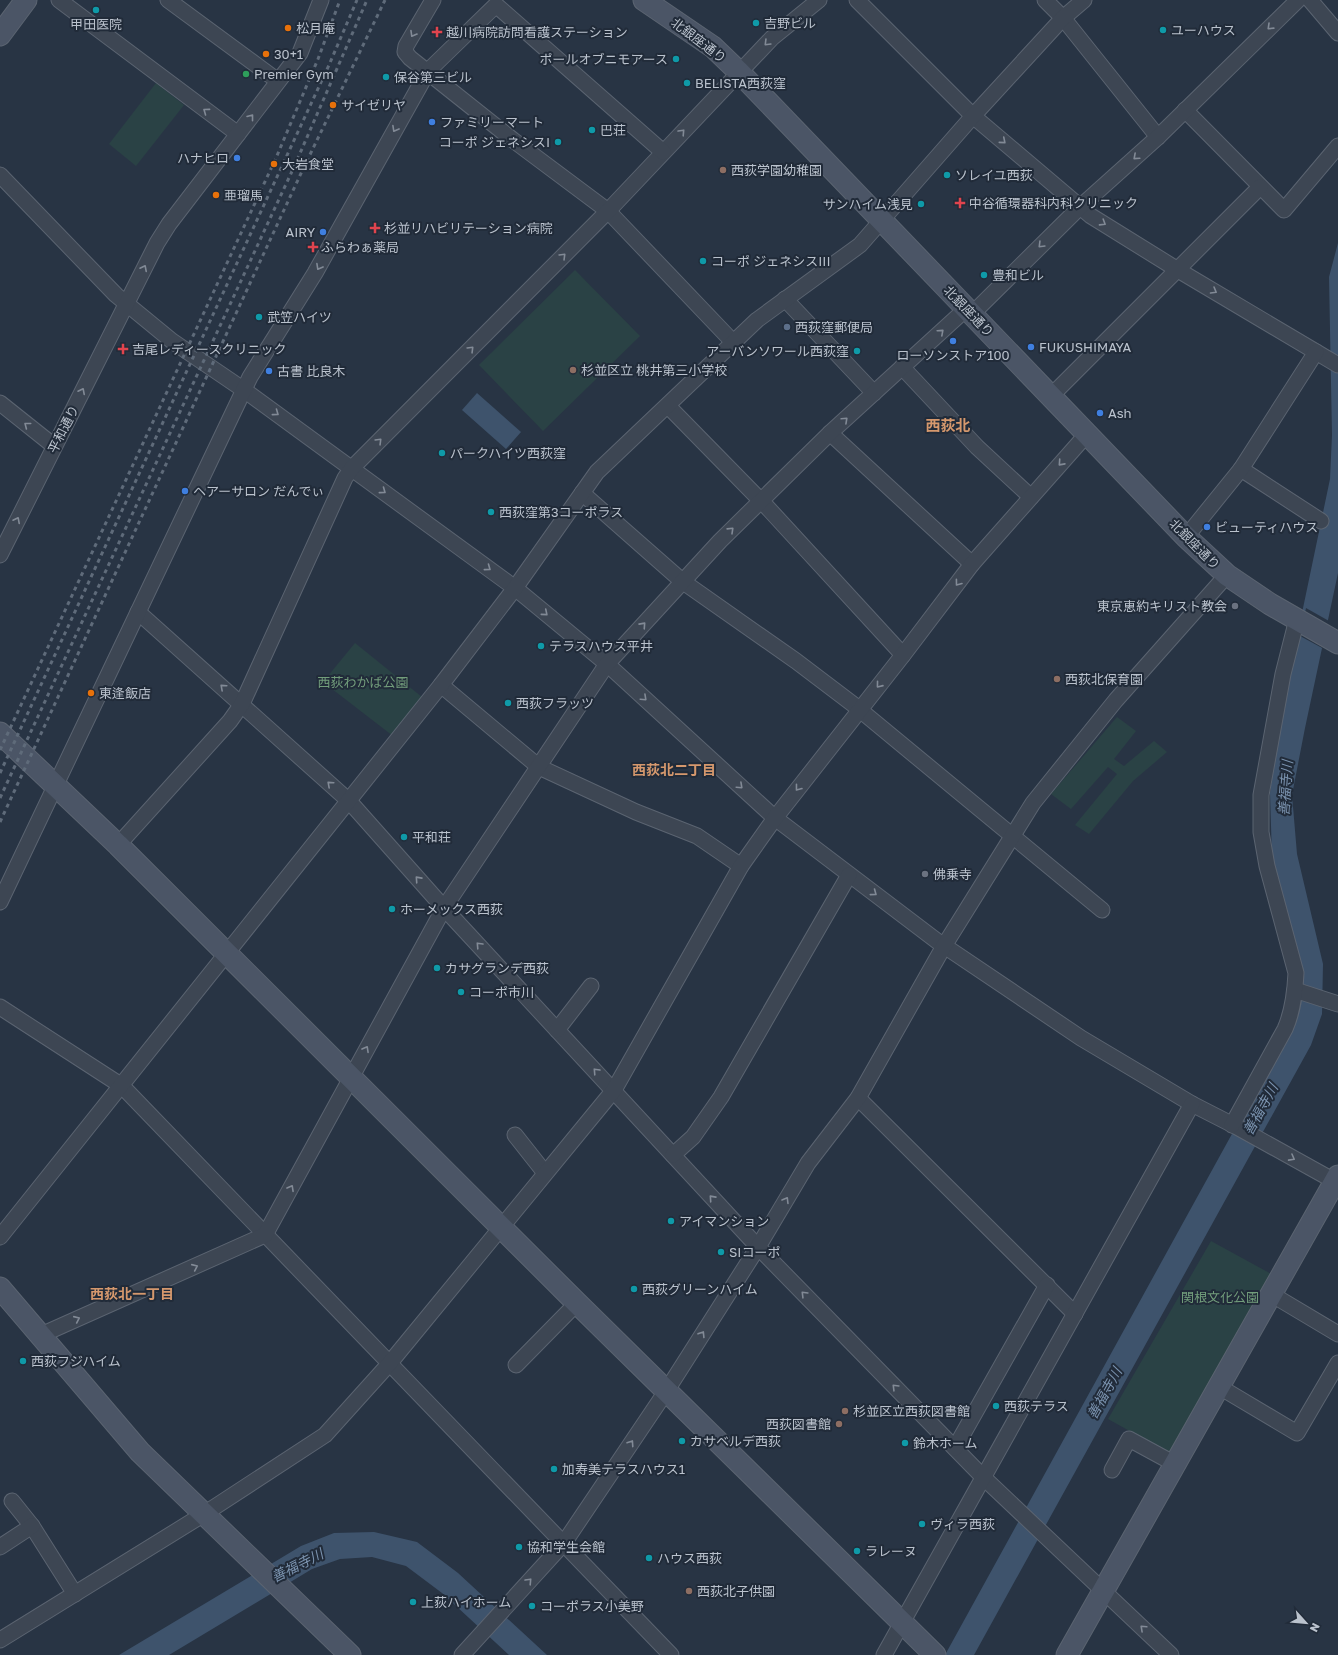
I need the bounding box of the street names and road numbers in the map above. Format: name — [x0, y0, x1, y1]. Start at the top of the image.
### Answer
street label: 北銀座通り — [668, 14, 730, 66]
street label: 北銀座通り — [941, 282, 997, 340]
street label: 平和通り — [44, 402, 82, 456]
street label: 北銀座通り — [1166, 515, 1224, 573]

